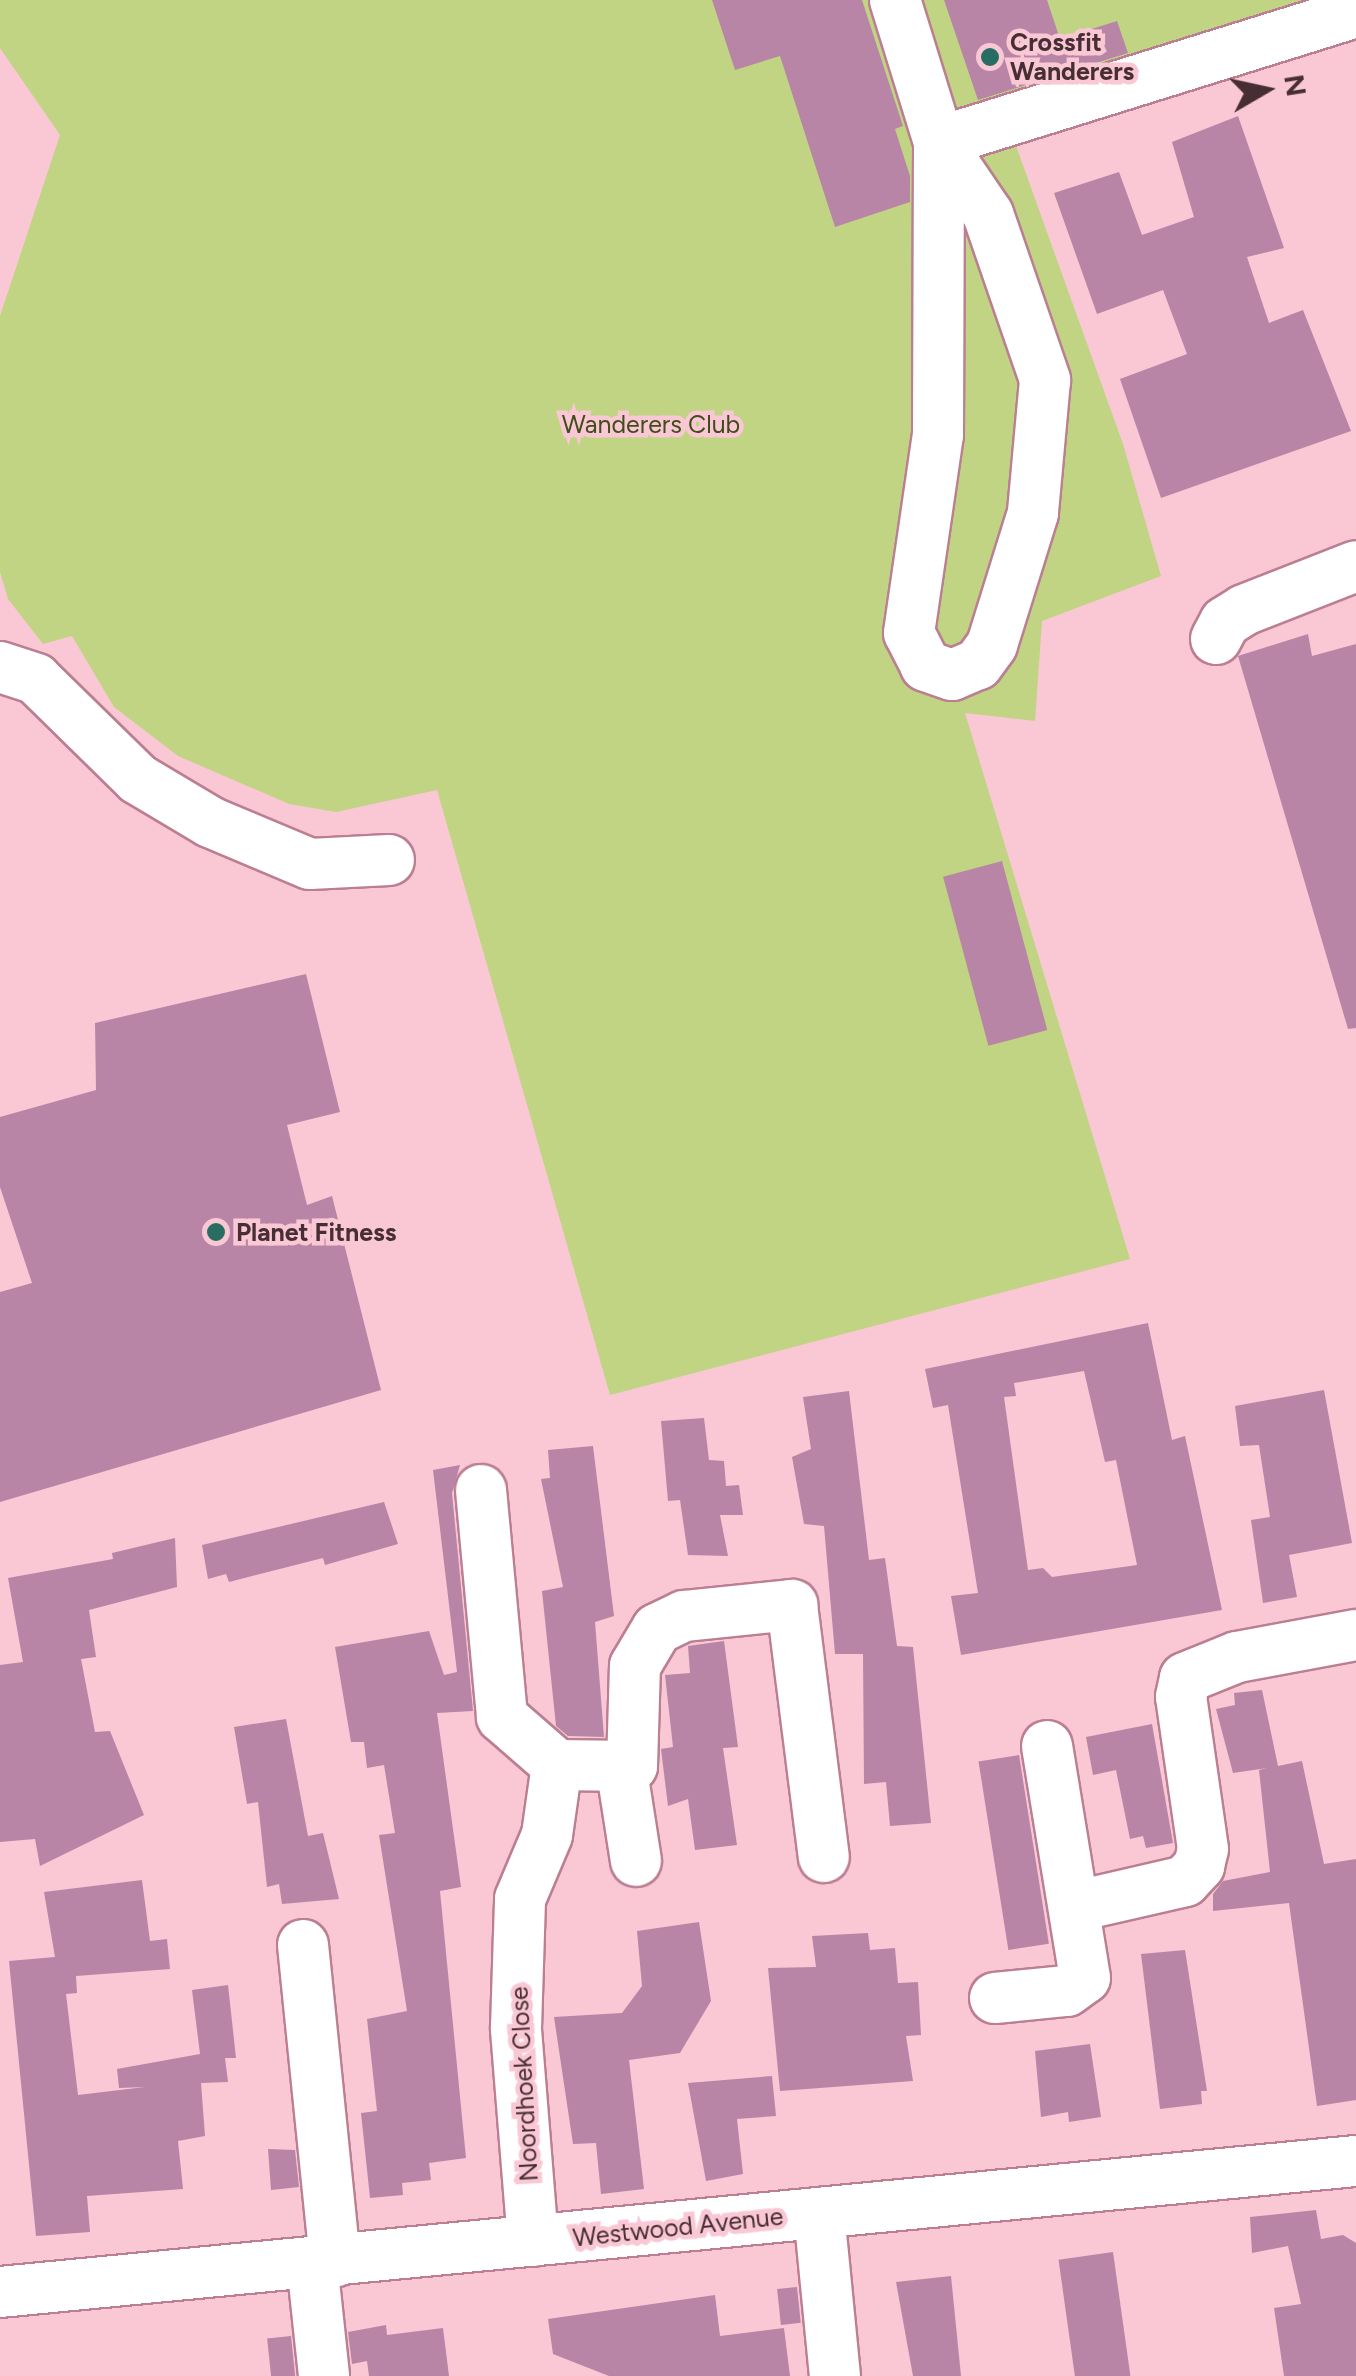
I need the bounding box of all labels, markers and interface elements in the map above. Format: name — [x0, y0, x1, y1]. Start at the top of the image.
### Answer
place label: Crossfit Wanderers — [1010, 28, 1134, 87]
north arrow — [1216, 40, 1316, 140]
marker: Crossfit Wanderers — [979, 46, 1001, 68]
text: N — [1277, 72, 1314, 99]
park label: Wanderers Club — [562, 409, 740, 439]
place label: Planet Fitness — [236, 1217, 396, 1247]
marker: Planet Fitness — [205, 1221, 227, 1243]
street label: Noordhoek Close — [504, 1986, 544, 2182]
street label: Westwood Avenue — [571, 2201, 785, 2253]

